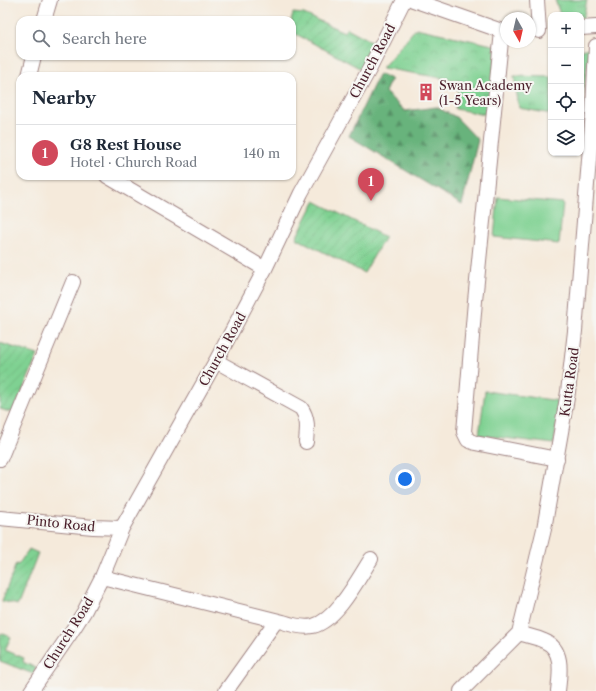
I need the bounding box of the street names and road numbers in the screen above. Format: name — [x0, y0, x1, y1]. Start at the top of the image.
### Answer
street label: Church Road — [346, 21, 398, 101]
street label: Church Road — [195, 309, 249, 389]
street label: Kutta Road — [556, 346, 582, 418]
street label: Pinto Road — [26, 511, 96, 535]
street label: Church Road — [39, 594, 97, 672]

